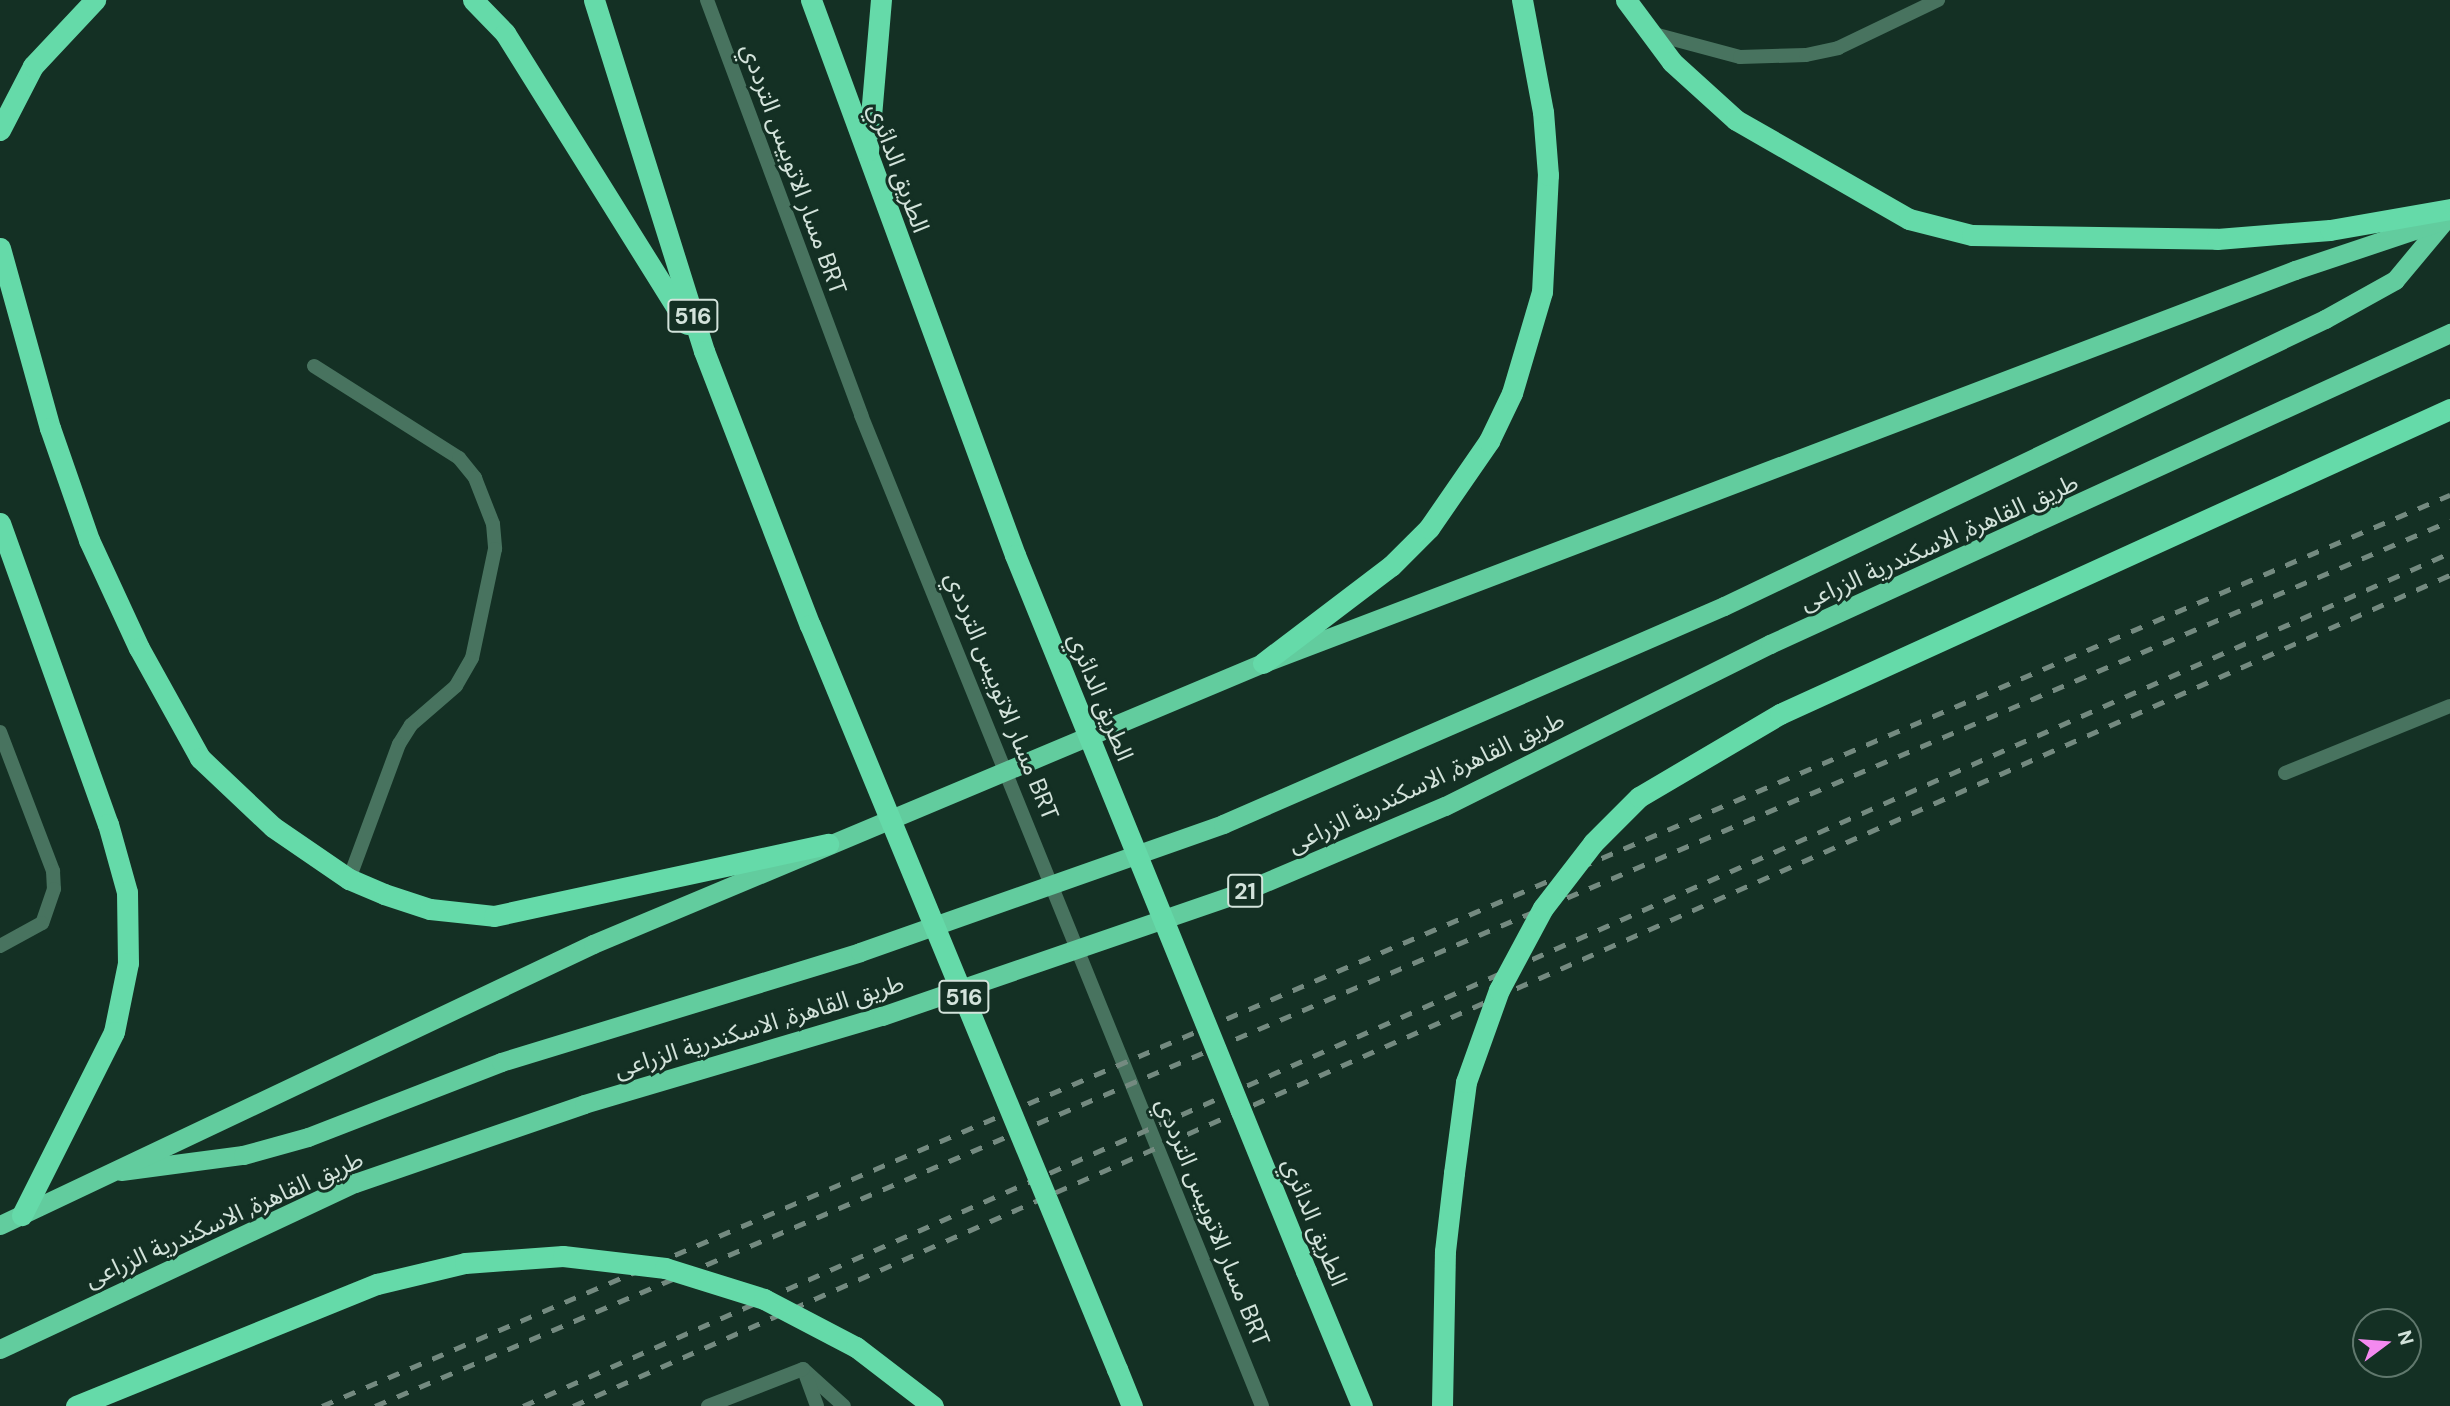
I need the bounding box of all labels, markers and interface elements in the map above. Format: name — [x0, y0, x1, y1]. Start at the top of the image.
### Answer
street label: مسار الاتوبيس الترددي BRT — [735, 40, 853, 298]
street label: الطريق الدائري — [862, 99, 936, 237]
road number: 516 — [667, 296, 719, 336]
street label: طريق القاهرة, الاسكندرية الزراعى — [1795, 467, 2083, 617]
street label: مسار الاتوبيس الترددي BRT — [939, 568, 1065, 824]
street label: الطريق الدائري — [1062, 629, 1140, 765]
street label: طريق القاهرة, الاسكندرية الزراعى — [1283, 705, 1569, 859]
road number: 21 — [1226, 872, 1264, 911]
street label: طريق القاهرة, الاسكندرية الزراعى — [611, 968, 907, 1084]
road number: 516 — [938, 978, 990, 1016]
street label: مسار الاتوبيس الترددي BRT — [1150, 1094, 1276, 1350]
street label: طريق القاهرة, الاسكندرية الزراعى — [80, 1144, 368, 1294]
street label: الطريق الدائري — [1276, 1154, 1354, 1290]
north arrow — [2352, 1308, 2422, 1378]
text: N — [2392, 1328, 2420, 1348]

